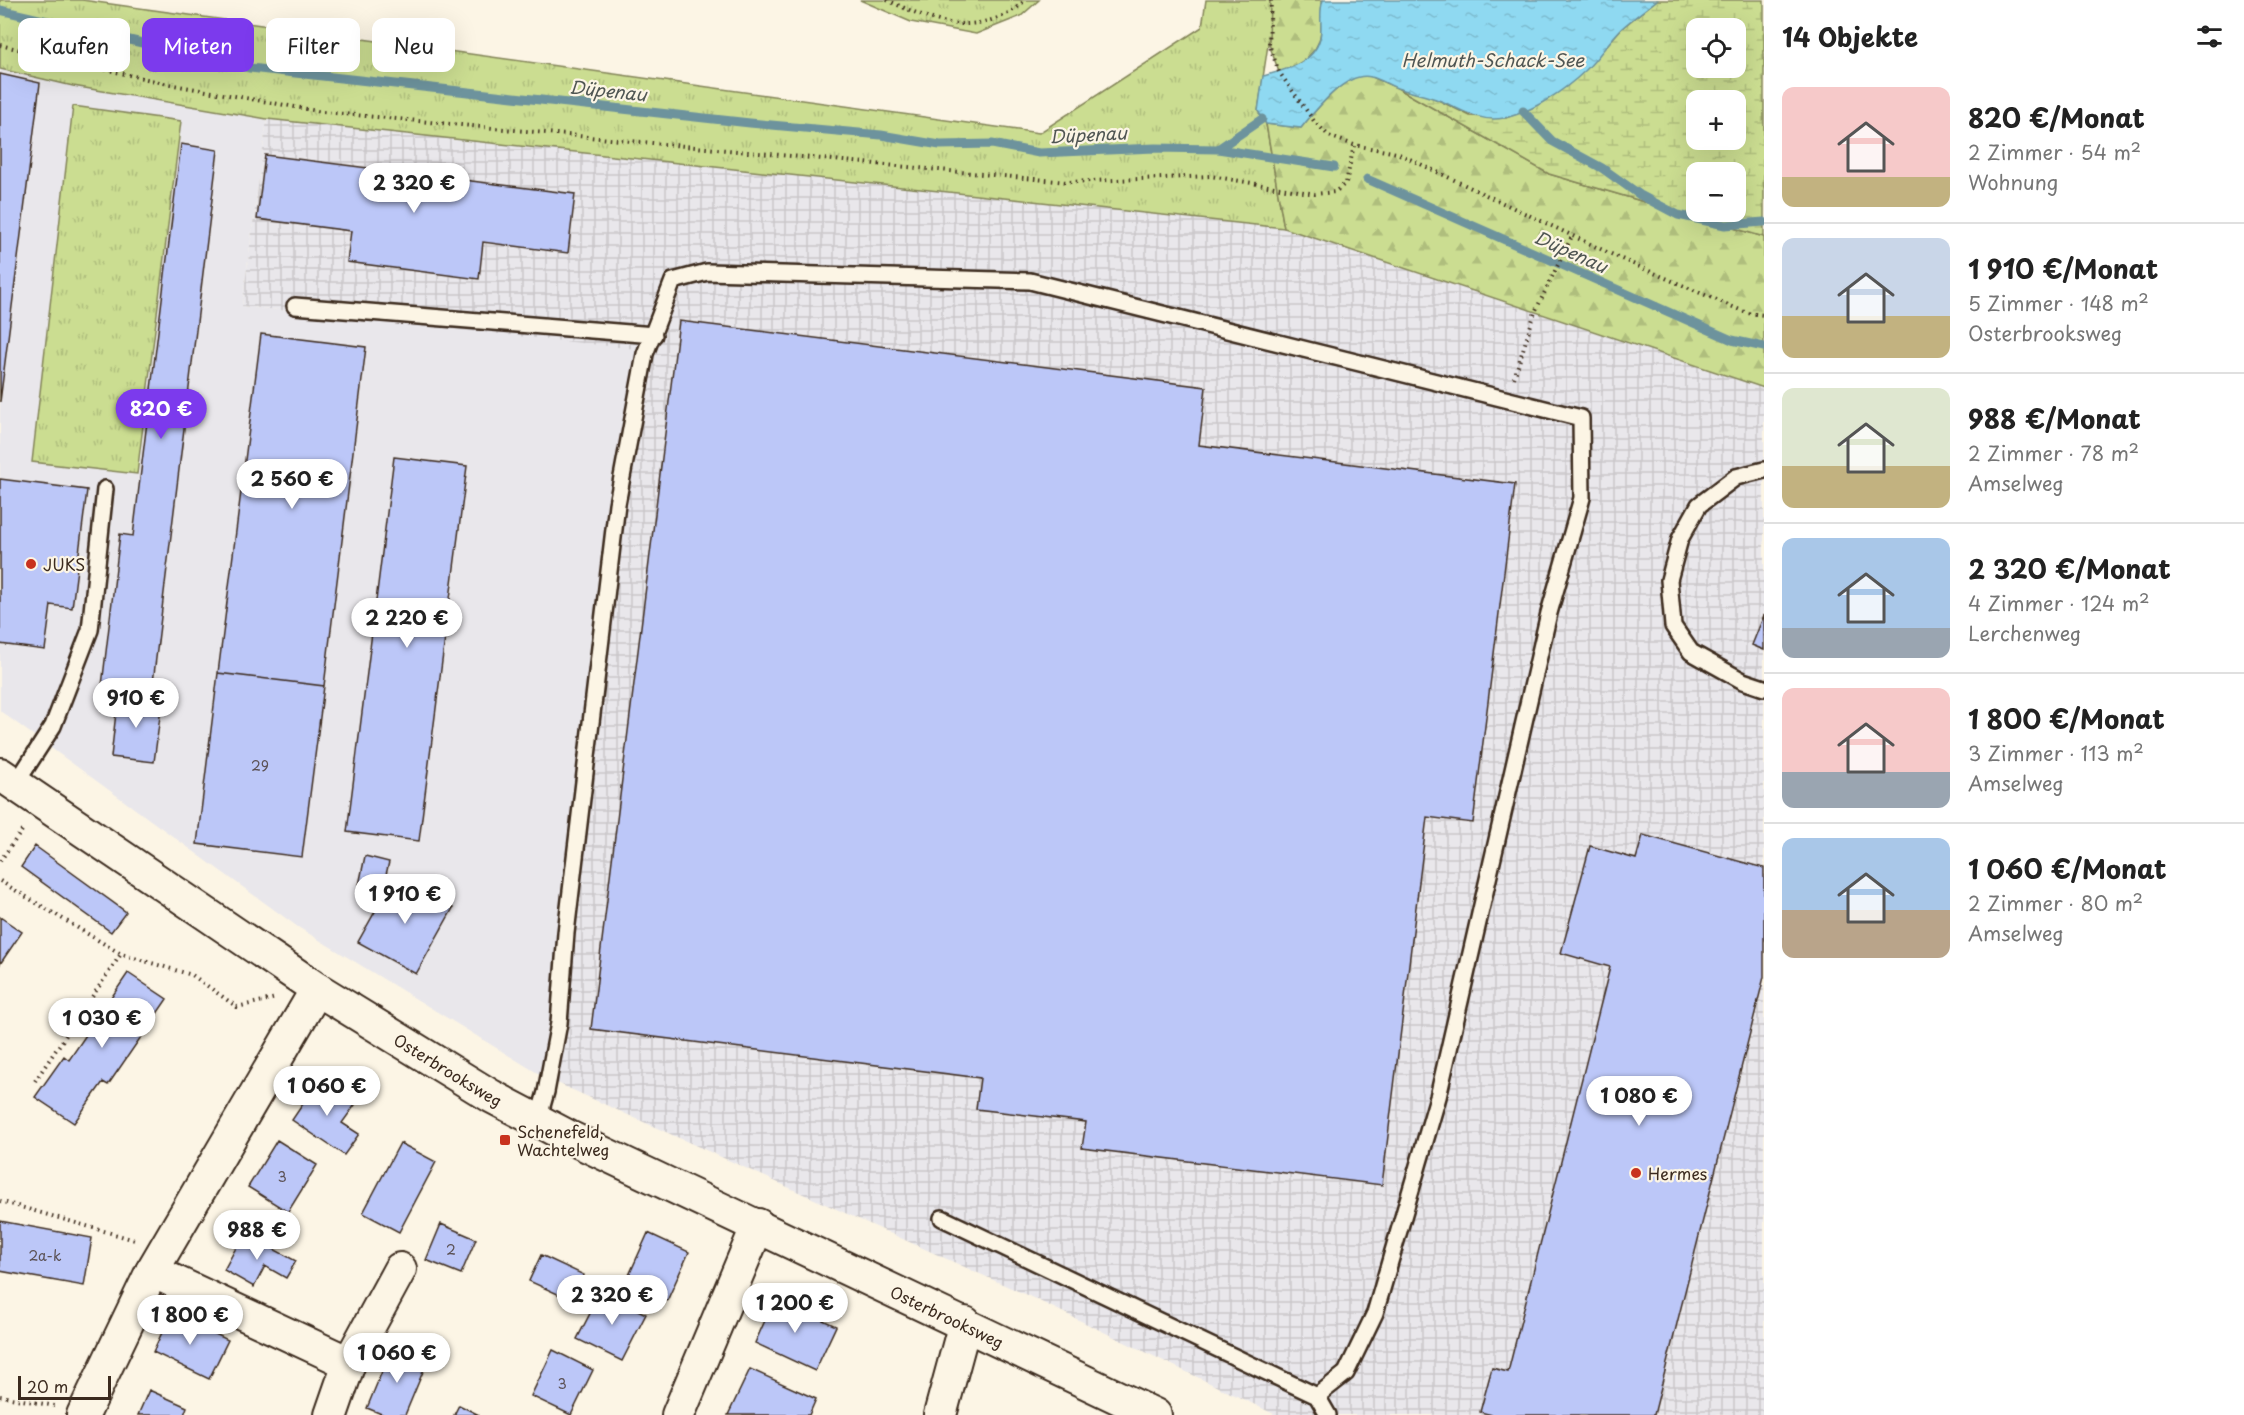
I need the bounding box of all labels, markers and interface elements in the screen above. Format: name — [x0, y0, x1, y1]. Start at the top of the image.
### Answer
text: 14 Objekte — [1782, 17, 1918, 56]
chip: Kaufen — [18, 18, 130, 72]
chip: Mieten — [142, 18, 254, 72]
chip: Filter — [266, 18, 360, 72]
chip: Neu — [372, 18, 455, 72]
map controls — [1686, 18, 1746, 222]
button: locate — [1686, 18, 1746, 78]
icon: filters — [2193, 20, 2226, 53]
water label: Helmuth-Schack-See — [1402, 46, 1585, 73]
water label: Düpenau — [568, 73, 649, 108]
button: + — [1686, 90, 1746, 150]
text: 820 €/Monat — [1968, 98, 2145, 137]
icon: home — [1830, 111, 1902, 183]
water label: Düpenau — [1049, 118, 1128, 150]
text: 2 Zimmer · 54 m² — [1968, 137, 2141, 167]
button: − — [1686, 162, 1746, 222]
pin: 2 320 € — [359, 163, 469, 214]
text: 2 320 € — [373, 167, 455, 197]
text: Wohnung — [1968, 167, 2058, 197]
water label: Düpenau — [1530, 223, 1613, 280]
text: 1 910 €/Monat — [1968, 249, 2158, 288]
icon: home — [1830, 262, 1902, 334]
text: 5 Zimmer · 148 m² — [1968, 288, 2149, 318]
text: Osterbrooksweg — [1968, 318, 2122, 348]
pin: 820 € — [119, 389, 203, 440]
text: 820 € — [130, 393, 192, 423]
text: 988 €/Monat — [1968, 399, 2141, 438]
icon: home — [1830, 412, 1902, 484]
text: 2 Zimmer · 78 m² — [1968, 438, 2139, 468]
pin: 2 560 € — [237, 459, 347, 510]
text: 2 560 € — [250, 463, 334, 493]
text: Amselweg — [1968, 468, 2064, 498]
text: 2 320 €/Monat — [1968, 549, 2171, 588]
place label: JUKS — [43, 552, 85, 576]
marker: JUKS — [24, 557, 38, 571]
icon: home — [1830, 562, 1902, 634]
text: 4 Zimmer · 124 m² — [1968, 588, 2150, 618]
pin: 2 220 € — [352, 598, 462, 649]
text: 2 220 € — [365, 602, 449, 632]
text: Lerchenweg — [1968, 618, 2081, 648]
pin: 910 € — [94, 678, 178, 729]
text: 910 € — [107, 682, 165, 712]
text: 1 800 €/Monat — [1968, 699, 2165, 738]
icon: home — [1830, 712, 1902, 784]
text: 3 Zimmer · 113 m² — [1968, 738, 2144, 768]
house number: 29 — [251, 755, 269, 776]
text: Amselweg — [1968, 768, 2064, 798]
text: 1 060 €/Monat — [1968, 849, 2167, 888]
icon: home — [1830, 862, 1902, 934]
pin: 1 910 € — [350, 874, 460, 925]
text: 1 910 € — [369, 878, 441, 908]
text: 2 Zimmer · 80 m² — [1968, 888, 2143, 918]
text: Amselweg — [1968, 918, 2064, 948]
pin: 1 030 € — [47, 998, 157, 1049]
text: 1 030 € — [62, 1002, 142, 1032]
street label: Osterbrooksweg — [389, 1027, 507, 1112]
pin: 1 060 € — [272, 1066, 382, 1117]
text: 1 060 € — [287, 1070, 367, 1100]
pin: 1 080 € — [1584, 1076, 1694, 1127]
text: 1 080 € — [1600, 1080, 1678, 1110]
place label: Schenefeld, Wachtelweg — [517, 1119, 609, 1161]
marker: Schenefeld, Wachtelweg — [498, 1133, 512, 1147]
place label: Hermes — [1648, 1161, 1707, 1185]
house number: 3 — [277, 1166, 287, 1187]
marker: Hermes — [1629, 1166, 1643, 1180]
pin: 988 € — [215, 1210, 299, 1261]
text: 988 € — [227, 1214, 287, 1244]
house number: 2 — [446, 1239, 456, 1260]
house number: 2a-k — [28, 1245, 62, 1266]
pin: 2 320 € — [557, 1275, 667, 1326]
text: 2 320 € — [571, 1279, 653, 1309]
street label: Osterbrooksweg — [886, 1279, 1008, 1354]
pin: 1 200 € — [740, 1283, 850, 1334]
text: 1 200 € — [756, 1287, 834, 1317]
pin: 1 800 € — [135, 1295, 245, 1346]
text: 1 800 € — [151, 1299, 229, 1329]
pin: 1 060 € — [342, 1333, 452, 1384]
text: 1 060 € — [357, 1337, 437, 1367]
scale bar — [18, 1373, 111, 1400]
house number: 3 — [557, 1373, 567, 1394]
text: 20 m — [27, 1374, 68, 1398]

